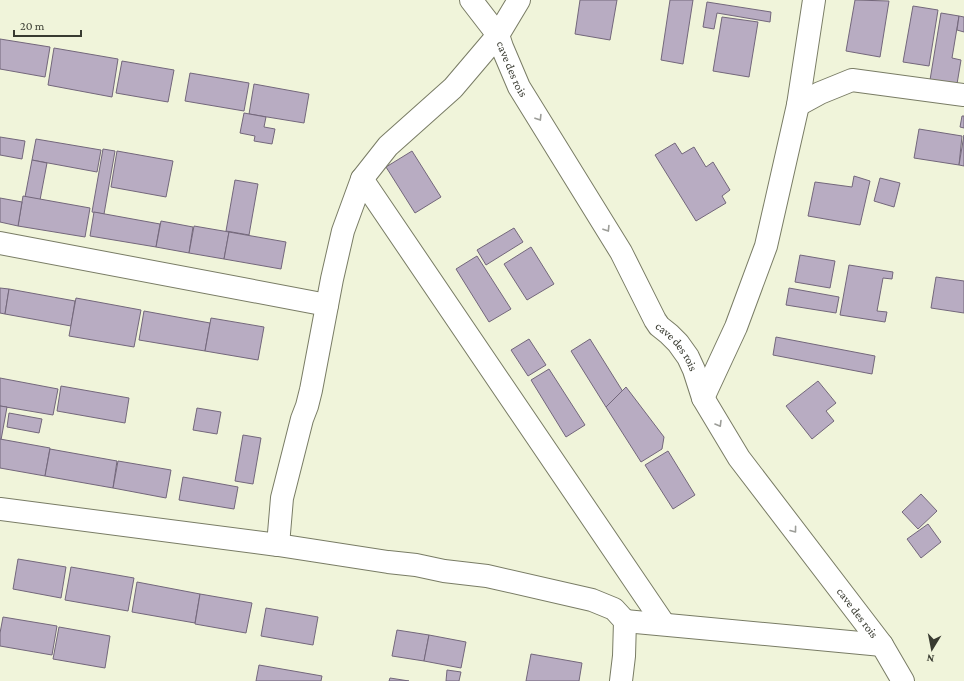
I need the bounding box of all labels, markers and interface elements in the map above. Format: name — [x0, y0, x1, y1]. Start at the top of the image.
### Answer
scale bar — [14, 12, 81, 38]
text: 20 m — [20, 19, 45, 33]
street label: cave des rois — [494, 39, 531, 100]
one-way arrow — [534, 114, 541, 121]
one-way arrow — [602, 225, 609, 232]
street label: cave des rois — [653, 319, 701, 373]
one-way arrow — [714, 420, 722, 427]
one-way arrow — [790, 526, 797, 533]
street label: cave des rois — [834, 585, 881, 641]
north arrow — [912, 629, 952, 669]
text: N — [925, 652, 935, 665]

